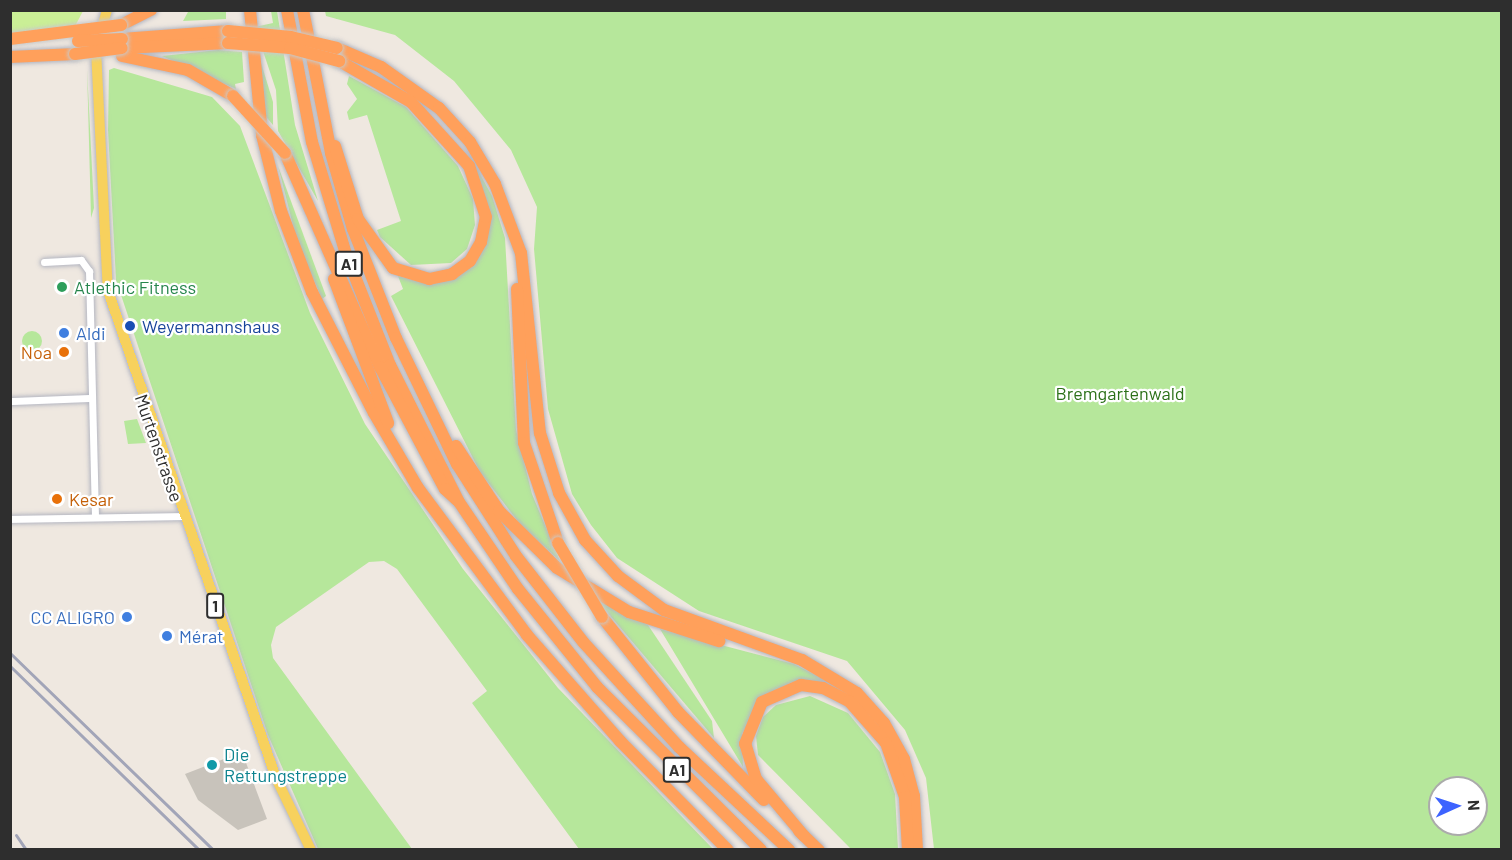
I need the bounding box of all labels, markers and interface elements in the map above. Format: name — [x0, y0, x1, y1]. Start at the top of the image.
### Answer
road number: A1 — [334, 251, 364, 277]
place label: Atlethic Fitness — [74, 276, 196, 298]
marker: Atlethic Fitness — [55, 280, 69, 294]
place label: Weyermannshaus — [142, 315, 280, 337]
marker: Weyermannshaus — [123, 319, 137, 333]
place label: Aldi — [76, 322, 105, 344]
marker: Aldi — [57, 326, 71, 340]
place label: Noa — [21, 341, 52, 363]
marker: Noa — [57, 345, 71, 359]
park label: Bremgartenwald — [1055, 382, 1185, 404]
street label: Murtenstrasse — [130, 391, 188, 505]
place label: Kesar — [69, 488, 114, 510]
marker: Kesar — [50, 492, 64, 506]
road number: 1 — [206, 593, 224, 619]
place label: CC ALIGRO — [30, 606, 115, 628]
marker: CC ALIGRO — [120, 610, 134, 624]
place label: Mérat — [179, 625, 224, 647]
marker: Mérat — [160, 629, 174, 643]
place label: Die Rettungstreppe — [224, 744, 347, 786]
road number: A1 — [662, 757, 692, 783]
marker: Die Rettungstreppe — [205, 758, 219, 772]
north arrow — [1428, 776, 1488, 836]
text: N — [1465, 799, 1484, 811]

